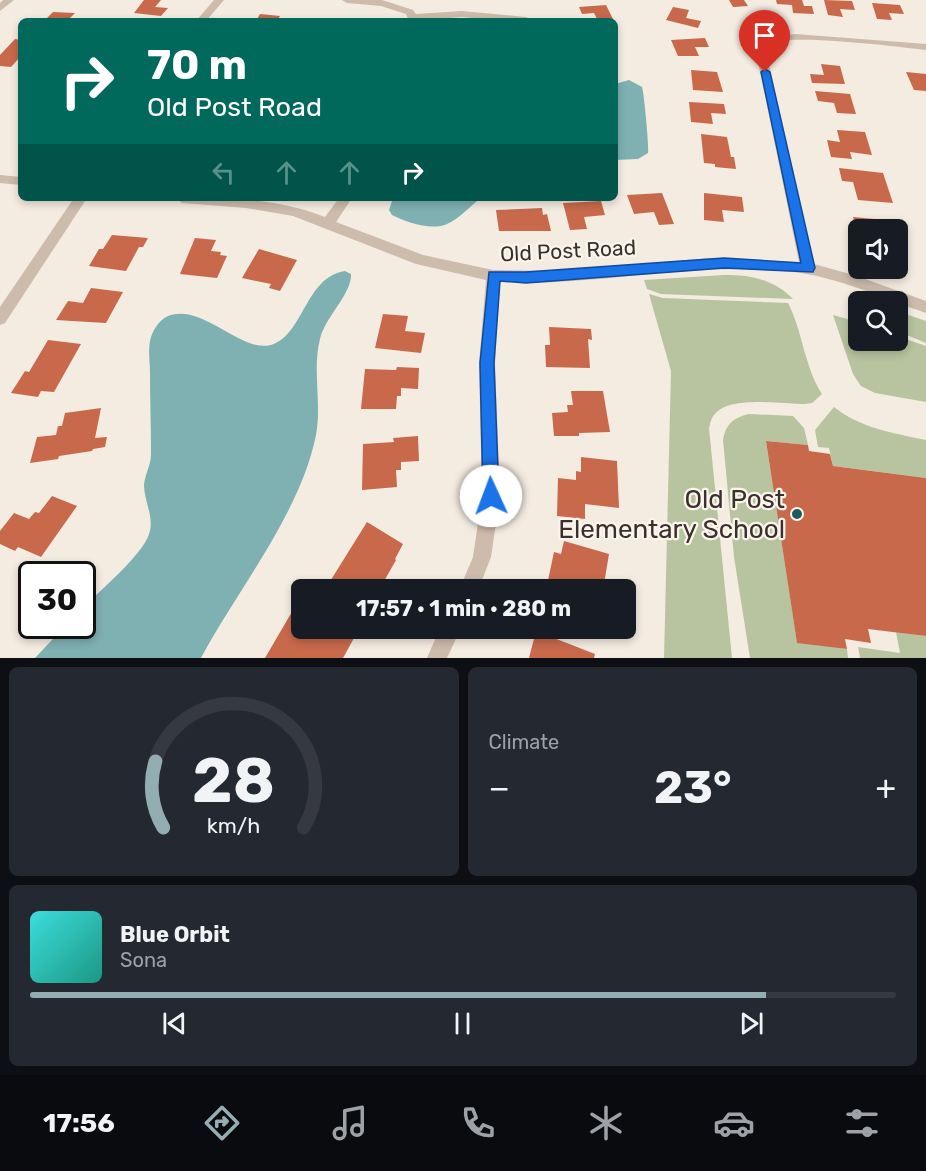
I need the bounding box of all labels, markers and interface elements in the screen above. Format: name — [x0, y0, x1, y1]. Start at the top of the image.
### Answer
pin — [739, 10, 790, 72]
icon: arrive — [748, 19, 781, 52]
text: 70 m — [147, 40, 247, 90]
icon: right — [48, 42, 126, 120]
text: Old Post Road — [147, 91, 322, 123]
icon: left — [207, 156, 240, 189]
icon: ahead — [270, 156, 303, 189]
icon: ahead — [333, 156, 366, 189]
icon: right — [396, 156, 429, 189]
map controls — [848, 219, 908, 351]
button: sound — [848, 219, 908, 279]
street label: Old Post Road — [499, 234, 637, 267]
button: search — [848, 291, 908, 351]
position arrow — [459, 464, 523, 528]
place label: Old Post Elementary School — [558, 484, 785, 545]
marker: Old Post Elementary School — [790, 507, 804, 521]
speed limit sign: 30 — [18, 561, 96, 639]
text: 17:57 · 1 min · 280 m — [356, 595, 571, 622]
text: Climate — [489, 730, 559, 754]
text: 28 — [192, 744, 275, 818]
text: 23° — [654, 761, 731, 814]
text: − — [489, 768, 510, 807]
text: + — [875, 768, 896, 807]
text: km/h — [207, 814, 261, 839]
text: Blue Orbit — [120, 921, 230, 948]
text: Sona — [120, 948, 167, 972]
icon: previous — [158, 1007, 191, 1040]
icon: pause — [446, 1007, 479, 1040]
icon: next — [735, 1007, 768, 1040]
icon: directions — [201, 1102, 243, 1144]
icon: music — [329, 1102, 371, 1144]
icon: phone — [457, 1102, 499, 1144]
icon: climate — [585, 1102, 627, 1144]
icon: car — [713, 1102, 755, 1144]
icon: filters — [841, 1102, 883, 1144]
text: 17:56 — [43, 1107, 115, 1139]

